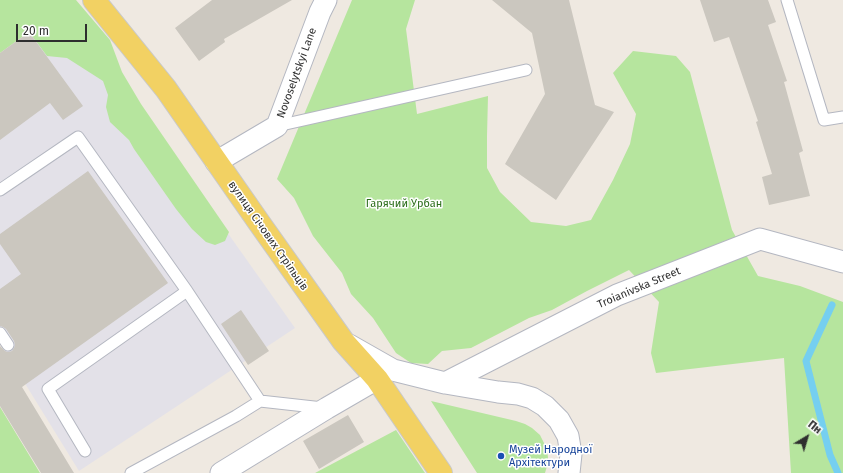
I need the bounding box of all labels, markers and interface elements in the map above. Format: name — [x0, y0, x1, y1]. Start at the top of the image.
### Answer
scale bar — [18, 16, 89, 42]
text: 20 m — [23, 24, 49, 38]
street label: Novoselytskyi Lane — [275, 26, 319, 120]
street label: вулиця Січових Стрільців — [225, 179, 311, 293]
park label: Гарячий Урбан — [366, 197, 442, 211]
street label: Troianivska Street — [595, 265, 683, 311]
north arrow — [787, 417, 827, 457]
text: Пн — [805, 418, 824, 437]
place label: Музей Народної Архітектури — [509, 443, 592, 469]
marker: Музей Народної Архітектури — [496, 451, 506, 461]

